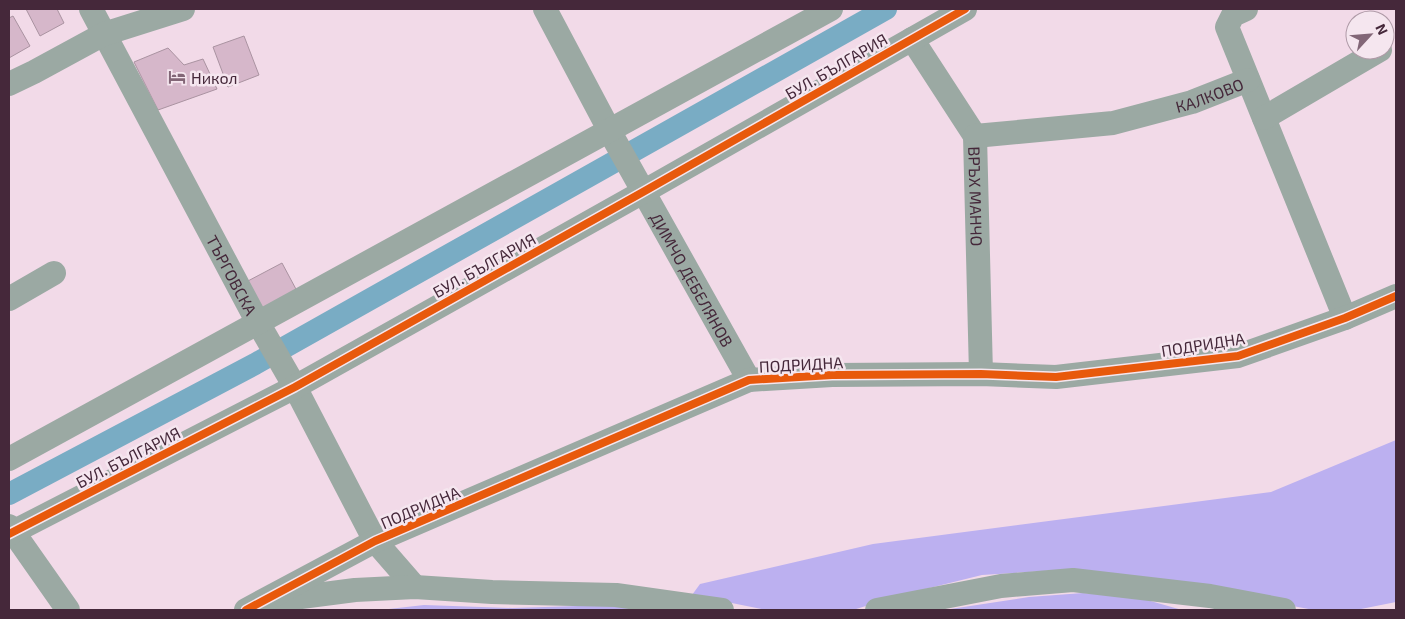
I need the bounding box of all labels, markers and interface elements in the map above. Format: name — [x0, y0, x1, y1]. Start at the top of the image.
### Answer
north arrow — [1345, 10, 1395, 60]
text: N — [1372, 21, 1392, 37]
street label: БУЛ. БЪЛГАРИЯ — [782, 29, 890, 103]
hotel icon: Никол — [167, 67, 187, 87]
place label: Никол — [191, 68, 238, 87]
street label: КАЛКОВО — [1173, 73, 1246, 115]
street label: ВРЪХ МАНЧО — [966, 146, 987, 247]
street label: ДИМЧО ДЕБЕЛЯНОВ — [647, 209, 738, 350]
street label: БУЛ. БЪЛГАРИЯ — [429, 229, 539, 301]
street label: ТЪРГОВСКА — [203, 231, 261, 318]
street label: ПОДРИДНА — [1160, 328, 1246, 360]
street label: ПОДРИДНА — [758, 352, 844, 376]
street label: БУЛ. БЪЛГАРИЯ — [73, 422, 183, 492]
street label: ПОДРИДНА — [377, 482, 463, 532]

